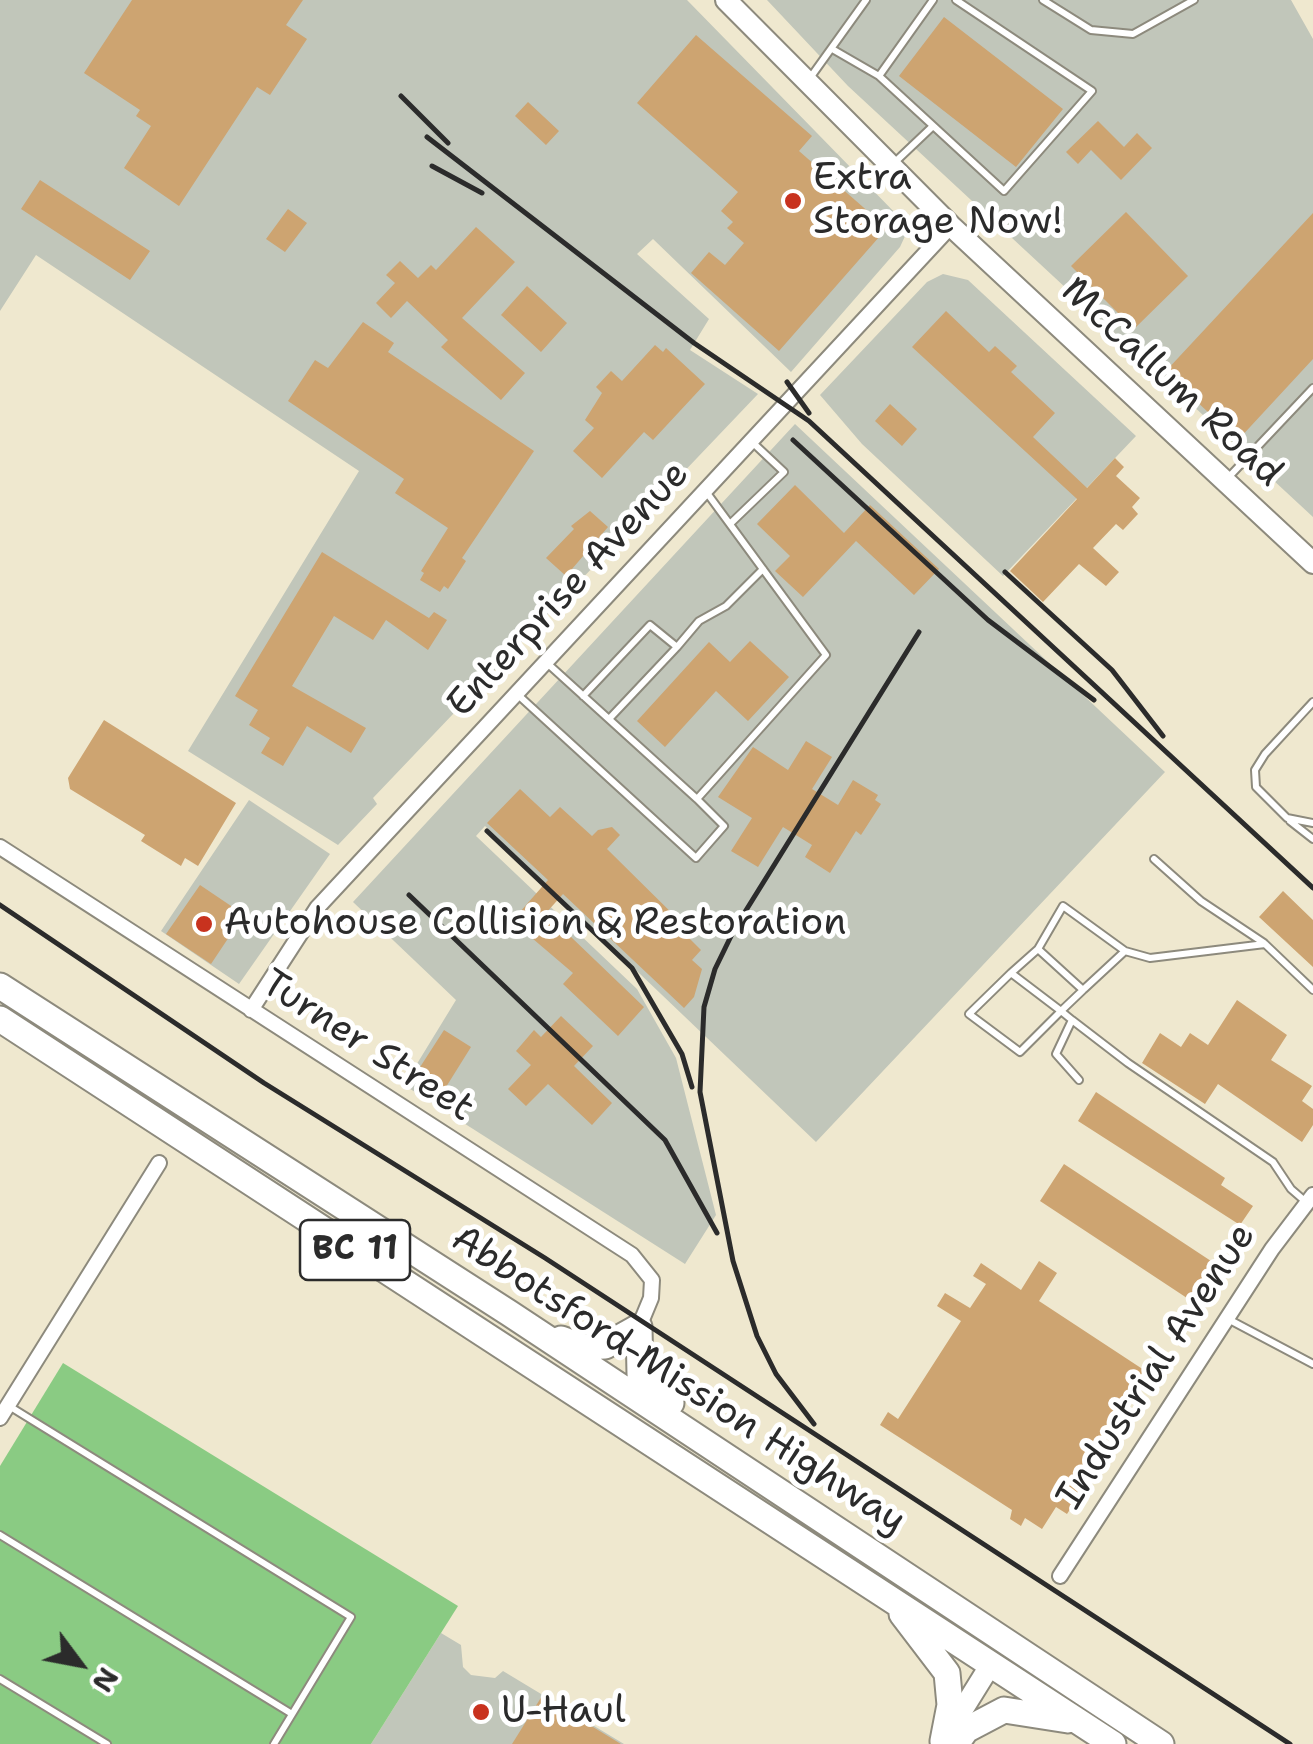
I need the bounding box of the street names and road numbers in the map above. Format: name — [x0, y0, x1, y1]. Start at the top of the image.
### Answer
street label: McCallum Road — [1051, 269, 1291, 497]
street label: Enterprise Avenue — [439, 453, 699, 727]
street label: Turner Street — [252, 961, 482, 1133]
street label: Industrial Avenue — [1048, 1216, 1266, 1518]
street label: Abbotsford-Mission Highway — [442, 1217, 914, 1545]
road number: BC 11 — [300, 1220, 410, 1280]

